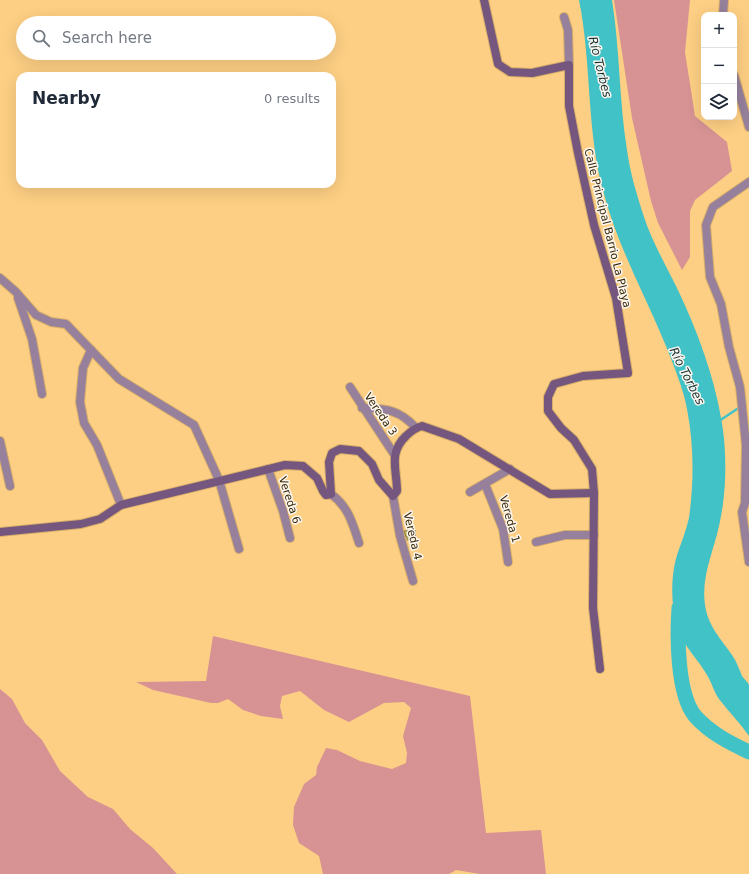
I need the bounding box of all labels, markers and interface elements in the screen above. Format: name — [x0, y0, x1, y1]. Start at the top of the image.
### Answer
map controls — [701, 12, 737, 120]
button: + — [701, 12, 737, 48]
search box — [16, 16, 336, 60]
icon: search — [30, 27, 52, 49]
text: Search here — [62, 29, 152, 47]
water label: Río Torbes — [586, 35, 614, 99]
button: − — [701, 48, 737, 84]
button: layers — [701, 84, 737, 120]
text: Nearby — [32, 88, 101, 108]
text: 0 results — [264, 91, 320, 106]
street label: Calle Principal Barrio La Playa — [581, 147, 634, 309]
water label: Río Torbes — [667, 345, 707, 407]
street label: Vereda 3 — [362, 390, 400, 438]
street label: Vereda 6 — [276, 475, 303, 525]
street label: Vereda 1 — [497, 494, 522, 544]
street label: Vereda 4 — [401, 511, 424, 561]

